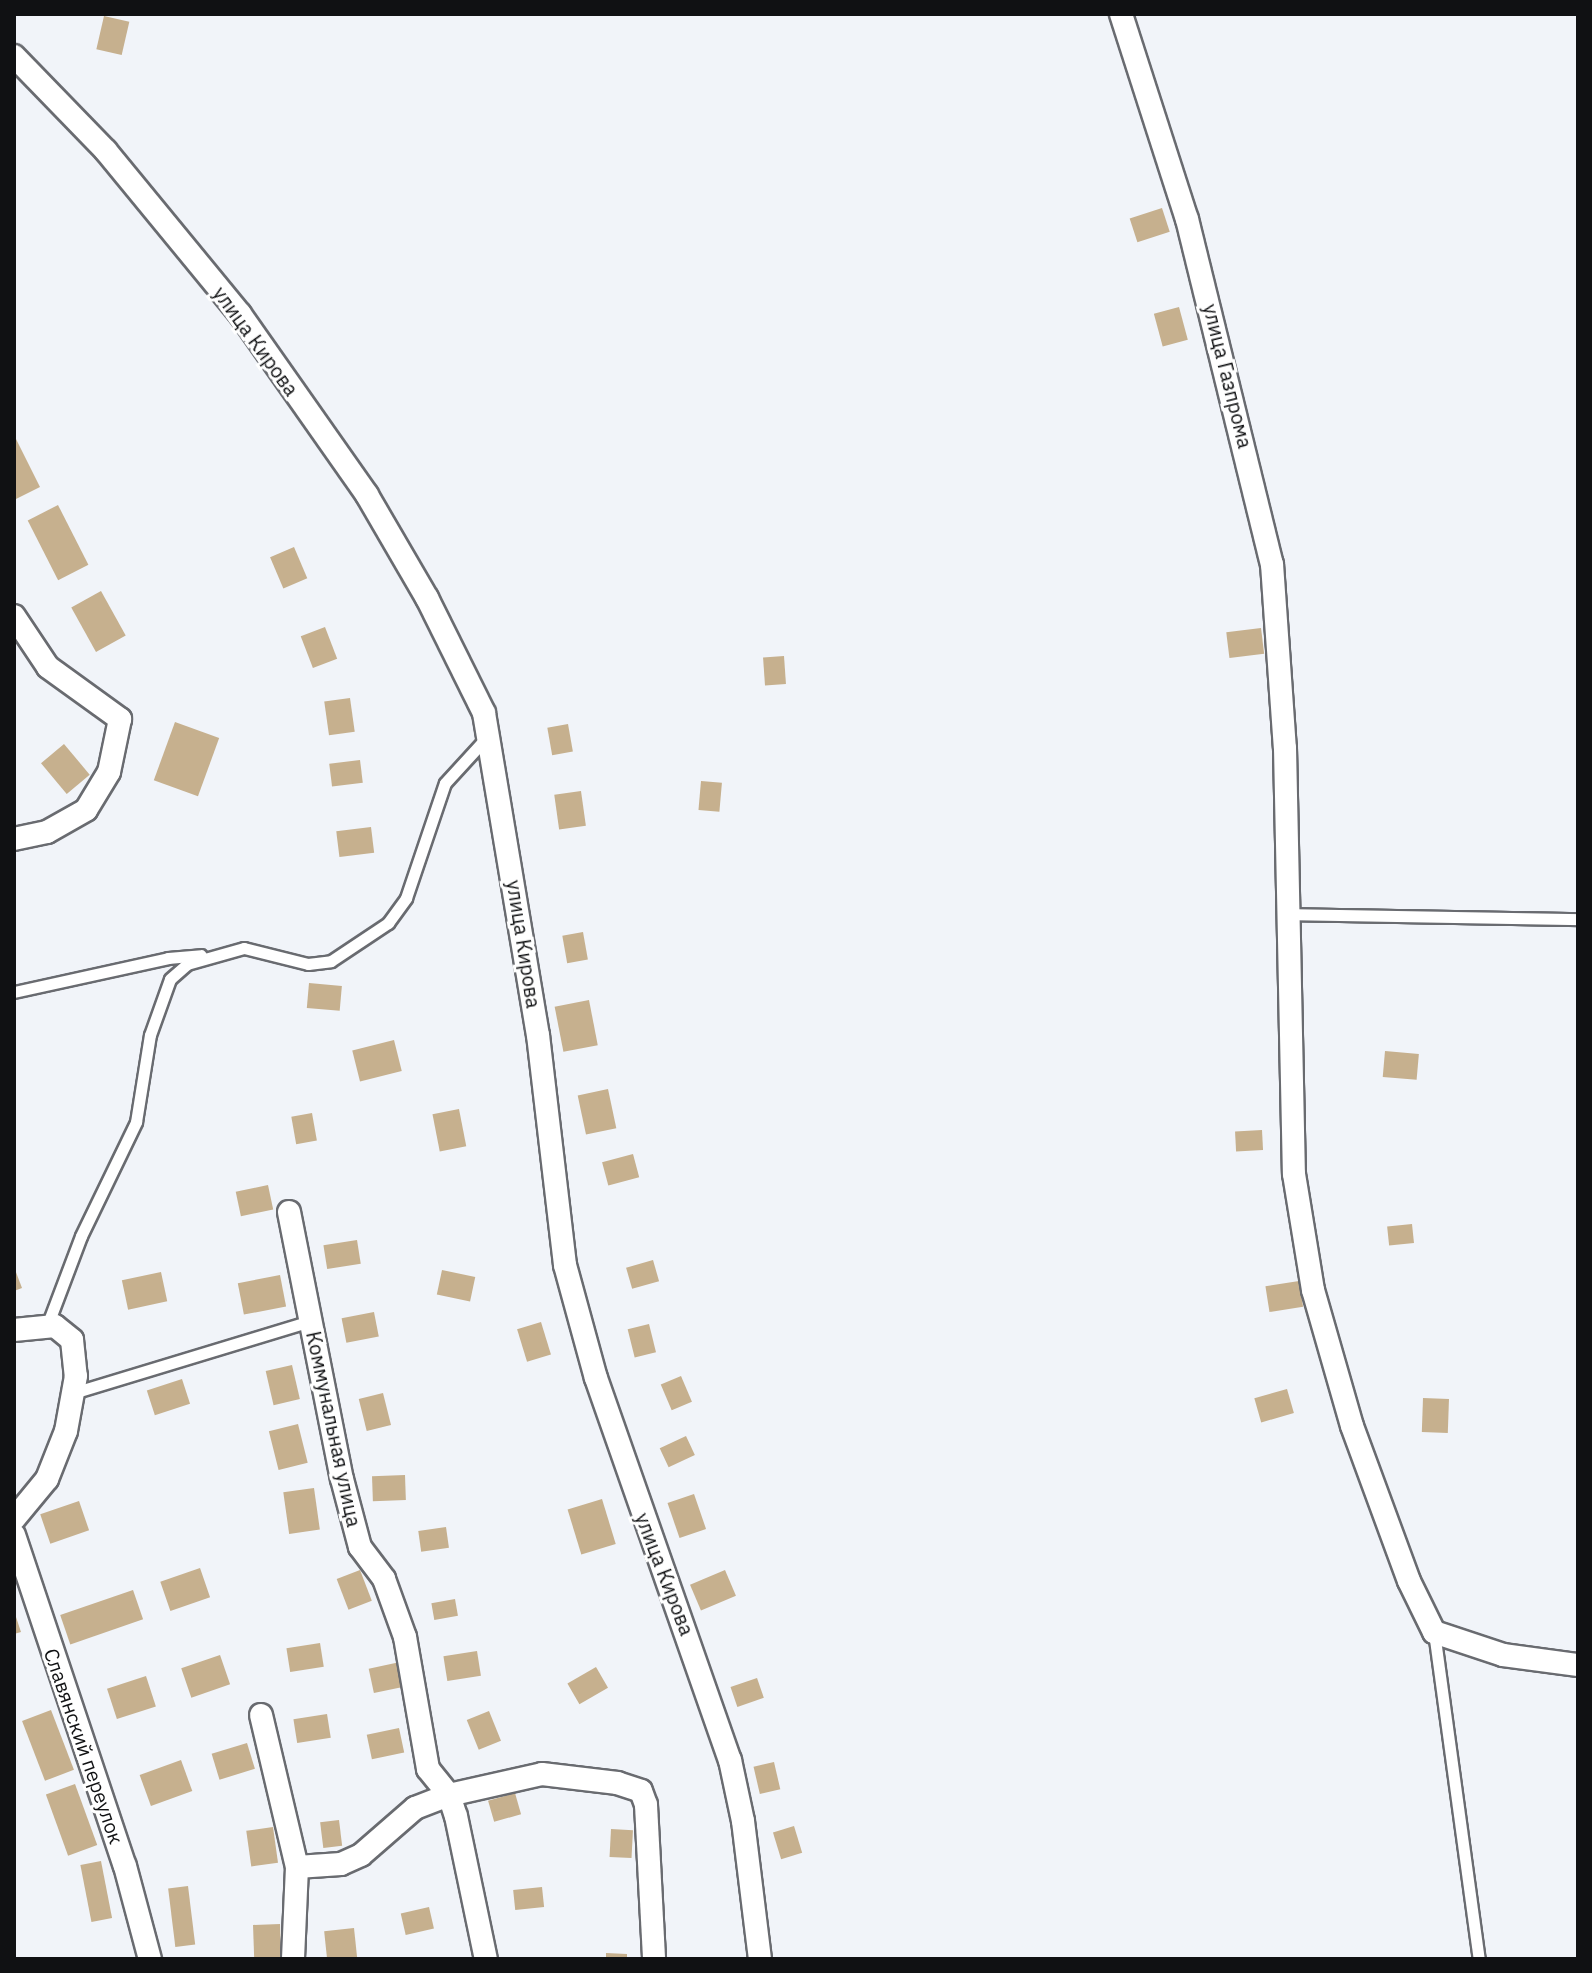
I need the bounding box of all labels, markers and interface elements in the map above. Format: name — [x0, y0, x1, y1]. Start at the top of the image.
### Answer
street label: улица Кирова — [208, 282, 304, 400]
street label: улица Газпрома — [1198, 301, 1258, 451]
street label: улица Кирова — [502, 878, 546, 1010]
street label: Коммунальная улица — [302, 1329, 366, 1529]
street label: улица Кирова — [631, 1509, 699, 1639]
street label: Славянский переулок — [39, 1645, 129, 1847]

